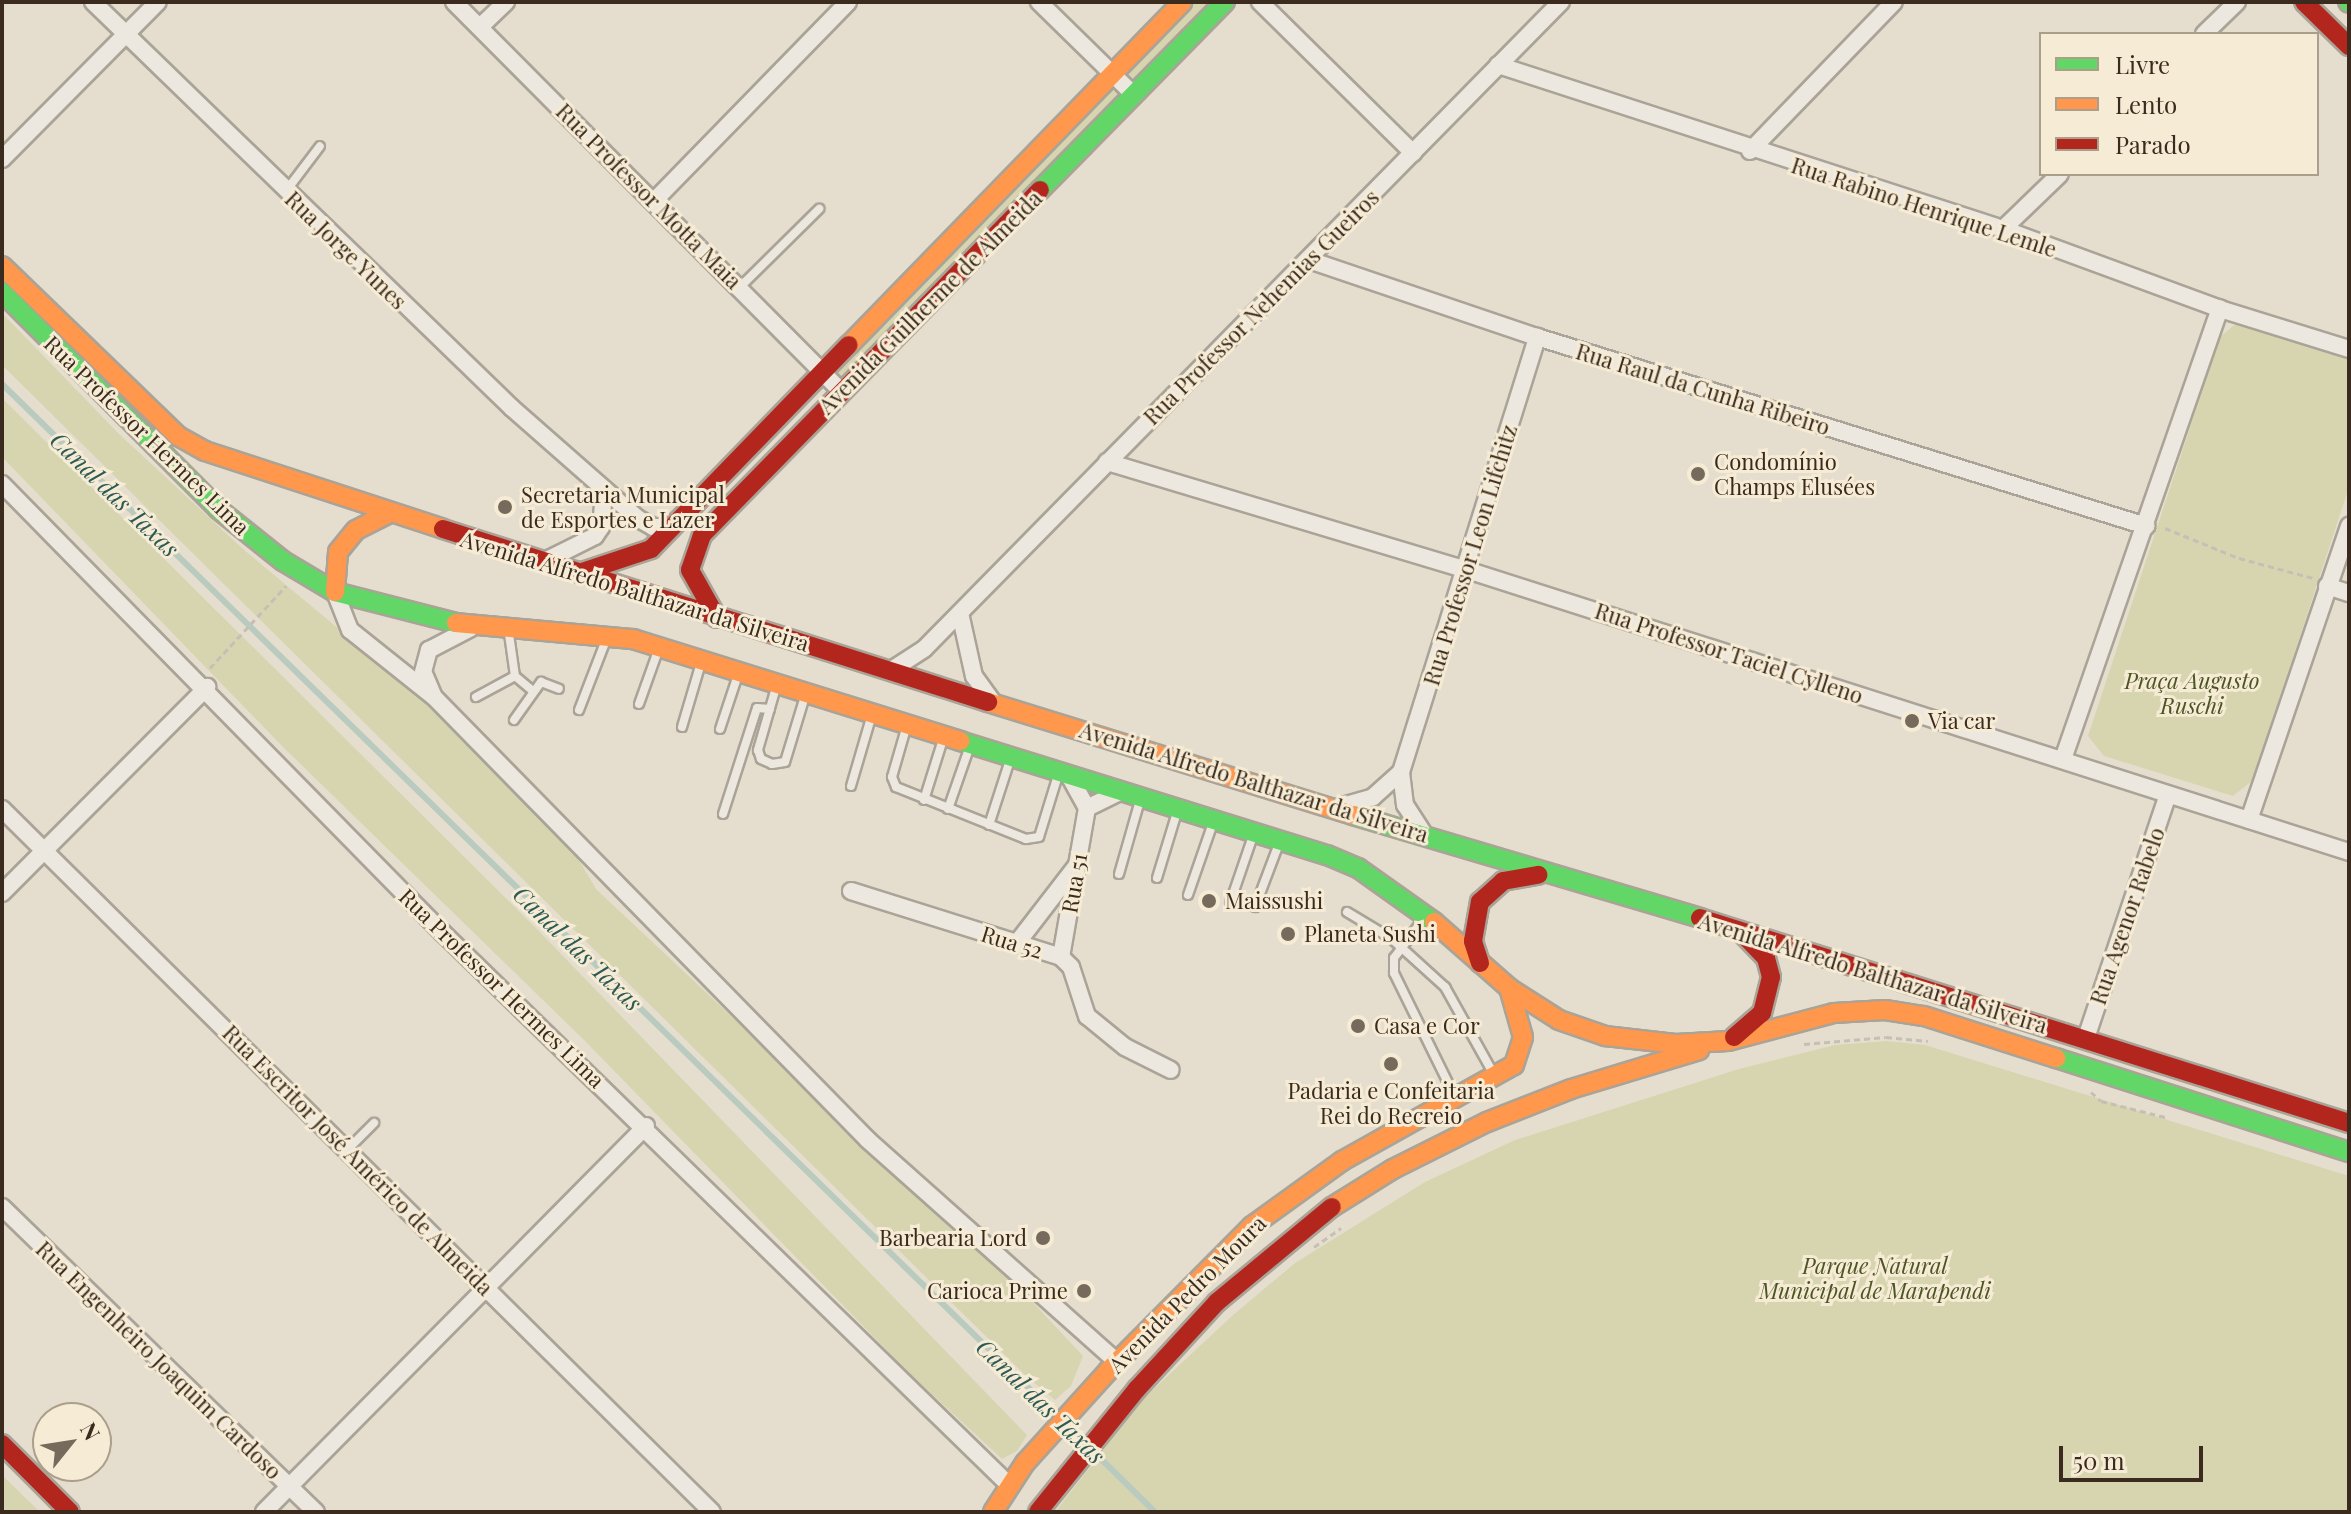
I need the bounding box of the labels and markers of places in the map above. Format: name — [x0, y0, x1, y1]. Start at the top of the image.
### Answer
place label: Condomínio Champs Elusées — [1714, 448, 1875, 500]
marker: Condomínio Champs Elusées — [1689, 465, 1707, 483]
place label: Secretaria Municipal de Esportes e Lazer — [521, 481, 725, 532]
marker: Secretaria Municipal de Esportes e Lazer — [496, 498, 514, 516]
place label: Via car — [1928, 708, 1996, 734]
marker: Via car — [1903, 712, 1921, 730]
place label: Maissushi — [1225, 888, 1323, 914]
marker: Maissushi — [1200, 892, 1218, 910]
place label: Planeta Sushi — [1304, 921, 1436, 947]
marker: Planeta Sushi — [1279, 925, 1297, 943]
place label: Casa e Cor — [1374, 1013, 1480, 1039]
marker: Casa e Cor — [1349, 1017, 1367, 1035]
marker: Padaria e Confeitaria Rei do Recreio — [1382, 1055, 1400, 1073]
place label: Padaria e Confeitaria Rei do Recreio — [1287, 1077, 1495, 1128]
place label: Barbearia Lord — [879, 1225, 1027, 1251]
marker: Barbearia Lord — [1034, 1229, 1052, 1247]
place label: Carioca Prime — [927, 1278, 1068, 1304]
marker: Carioca Prime — [1075, 1282, 1093, 1300]

